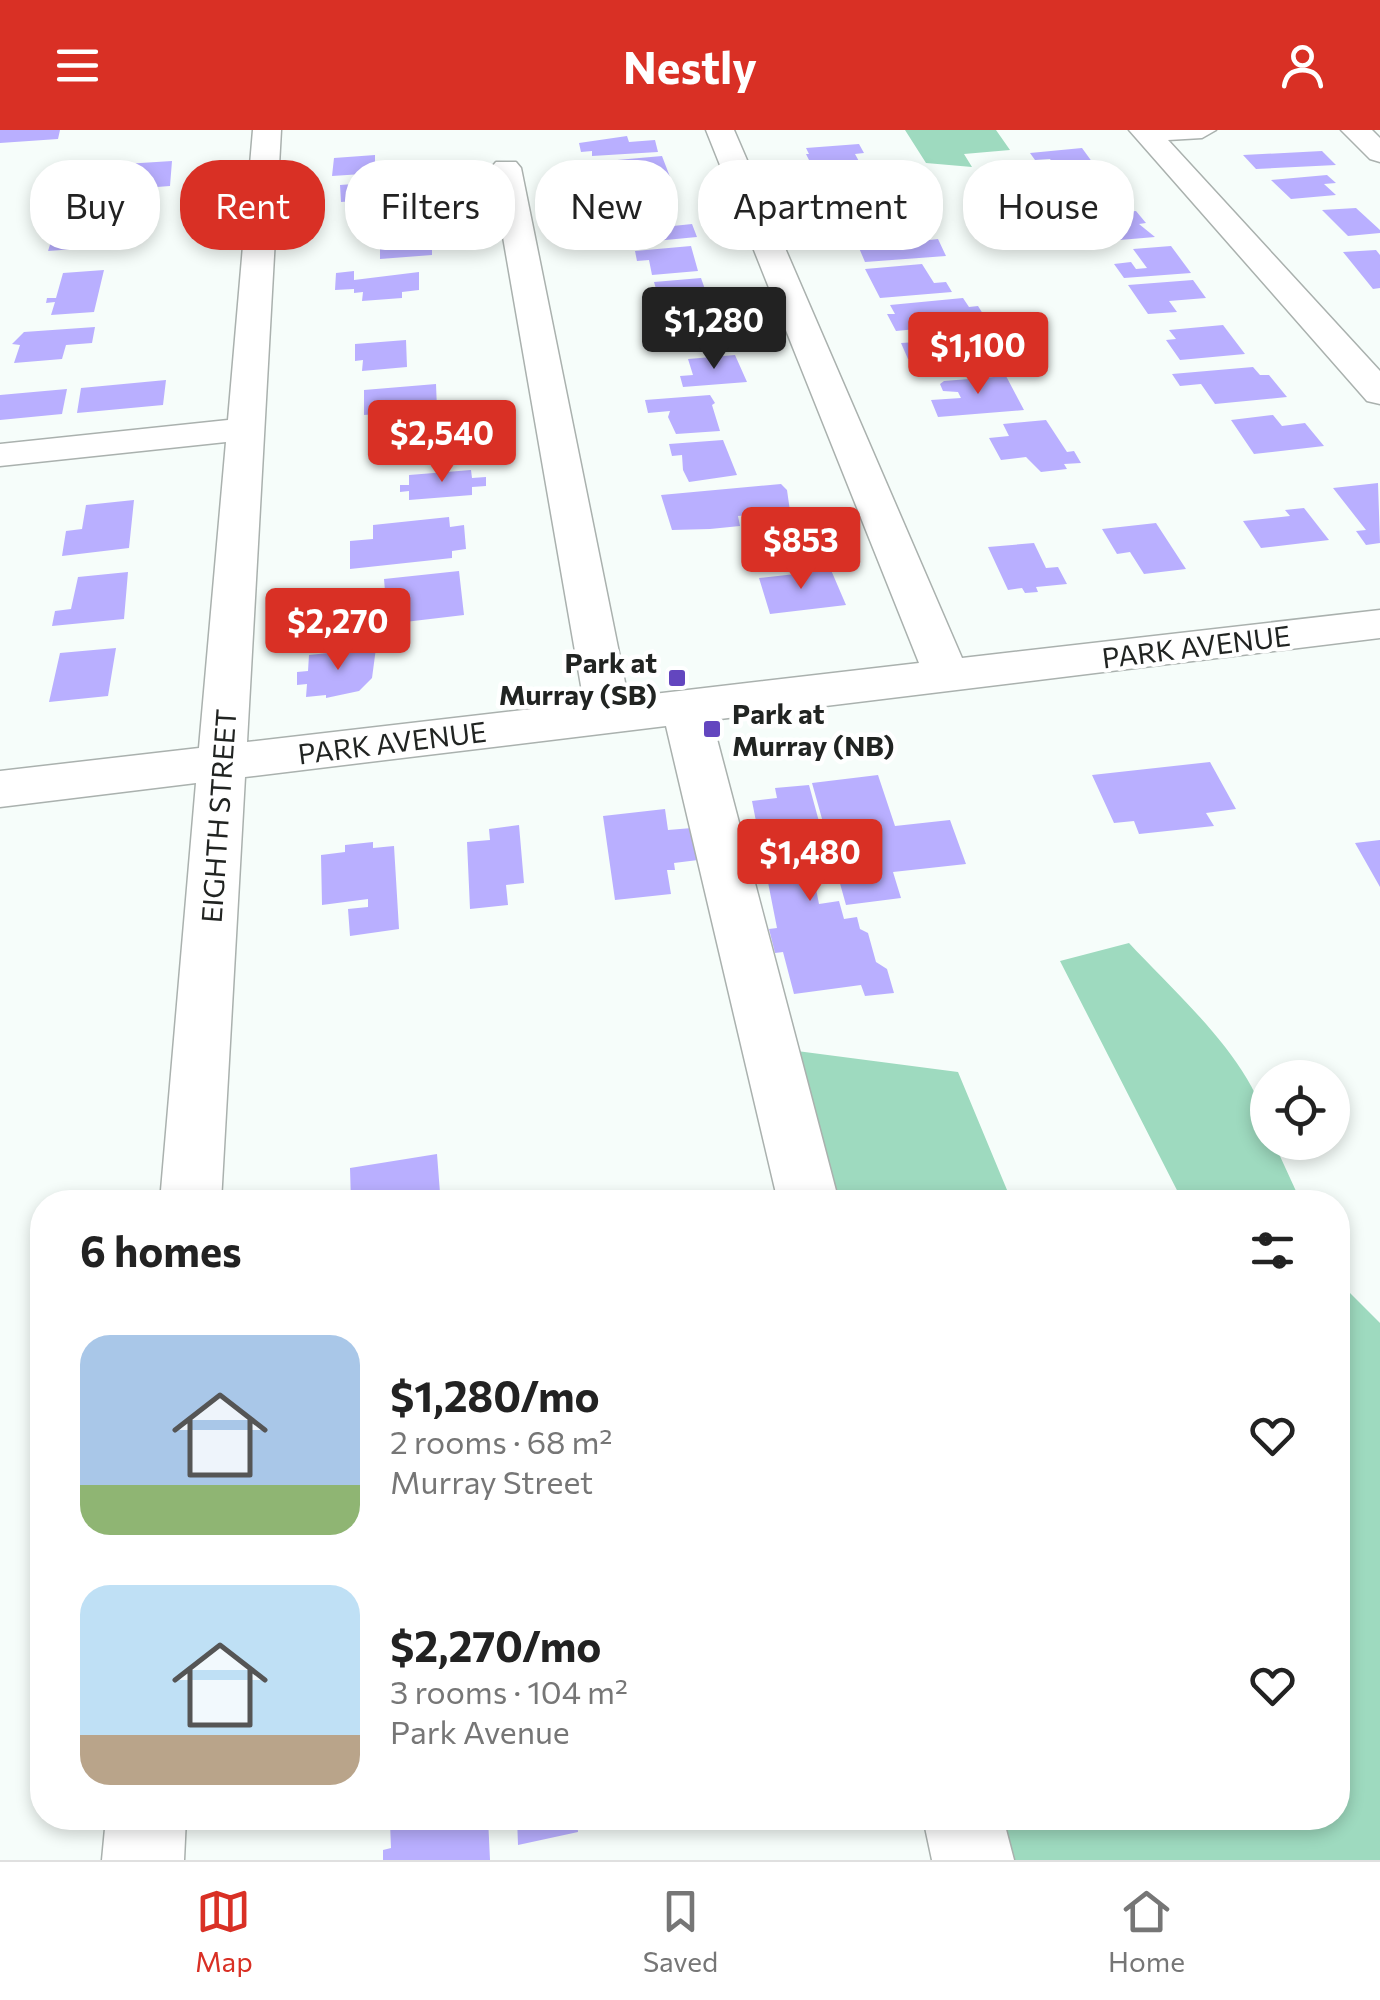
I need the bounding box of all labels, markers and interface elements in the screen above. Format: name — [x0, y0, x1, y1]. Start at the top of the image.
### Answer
icon: menu — [50, 38, 105, 93]
text: Nestly — [623, 38, 757, 93]
icon: person — [1275, 38, 1330, 93]
chip: Buy — [30, 160, 160, 250]
chip: Rent — [180, 160, 325, 250]
chip: Filters — [345, 160, 515, 250]
chip: New — [535, 160, 678, 250]
chip: Apartment — [698, 160, 943, 250]
chip: House — [963, 160, 1134, 250]
pin: $1,280 — [633, 287, 795, 372]
text: $1,280 — [664, 299, 764, 339]
pin: $1,100 — [897, 312, 1059, 397]
text: $1,100 — [930, 324, 1026, 364]
pin: $2,540 — [361, 400, 523, 485]
text: $2,540 — [390, 412, 494, 452]
pin: $853 — [742, 507, 860, 592]
text: $853 — [763, 519, 839, 559]
pin: $2,270 — [257, 588, 419, 673]
text: $2,270 — [287, 600, 389, 640]
street label: PARK AVENUE — [1100, 618, 1292, 674]
place label: Park at Murray (SB) — [499, 645, 657, 711]
marker: Park at Murray (SB) — [666, 667, 688, 689]
place label: Park at Murray (NB) — [732, 696, 895, 762]
street label: EIGHTH STREET — [194, 708, 242, 924]
street label: PARK AVENUE — [296, 714, 488, 770]
marker: Park at Murray (NB) — [701, 718, 723, 740]
pin: $1,480 — [729, 819, 891, 904]
text: $1,480 — [759, 831, 861, 871]
map controls — [1250, 1060, 1350, 1160]
button: locate — [1250, 1060, 1350, 1160]
icon: filters — [1245, 1223, 1300, 1278]
text: 6 homes — [80, 1224, 242, 1276]
text: $1,280/mo — [390, 1369, 600, 1421]
icon: home — [160, 1375, 280, 1495]
icon: heart — [1245, 1408, 1300, 1463]
text: 2 rooms · 68 m² — [390, 1421, 612, 1461]
text: Murray Street — [390, 1461, 593, 1501]
text: $2,270/mo — [390, 1619, 601, 1671]
icon: home — [160, 1625, 280, 1745]
icon: heart — [1245, 1658, 1300, 1713]
text: 3 rooms · 104 m² — [390, 1671, 628, 1711]
text: Park Avenue — [390, 1711, 570, 1751]
tab: Map — [195, 1884, 253, 1978]
tab: Saved — [643, 1884, 718, 1978]
tab: Home — [1108, 1884, 1185, 1978]

